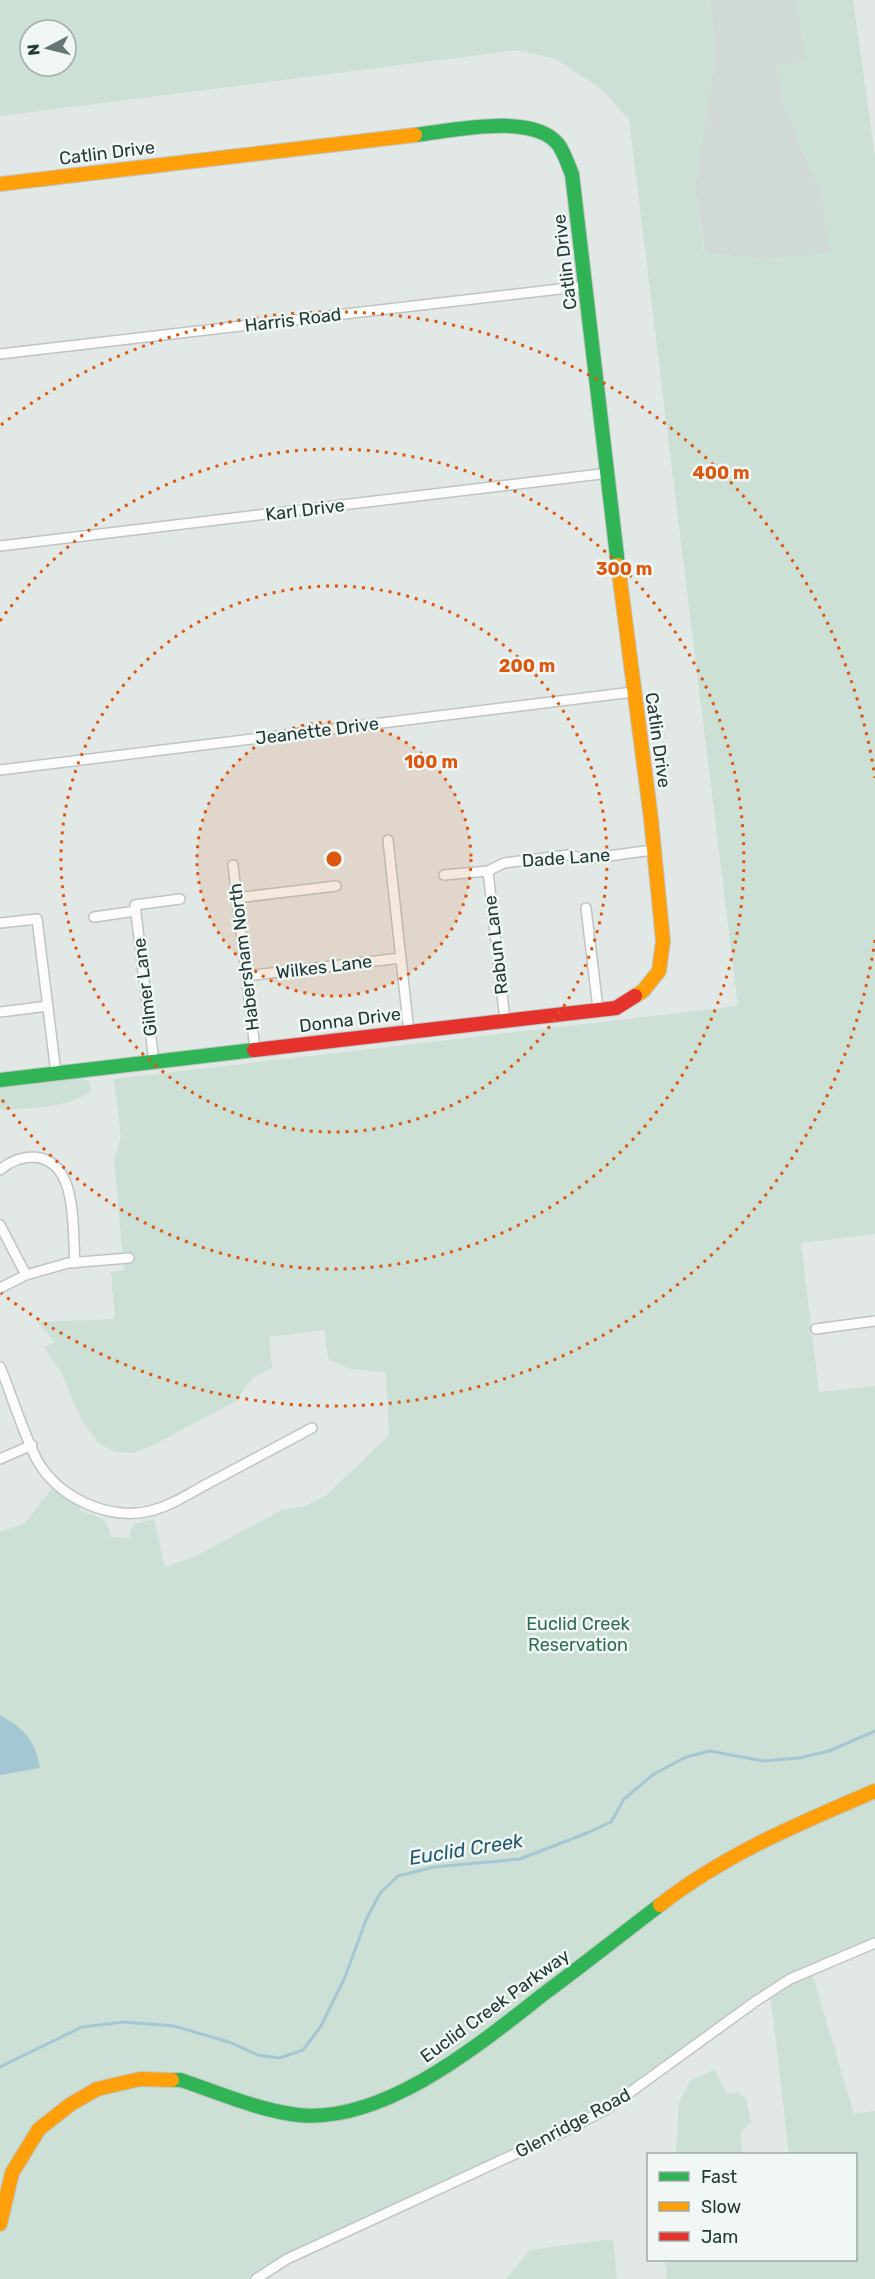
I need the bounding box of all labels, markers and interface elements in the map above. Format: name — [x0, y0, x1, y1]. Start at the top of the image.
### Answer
north arrow — [18, 18, 78, 78]
text: N — [23, 43, 44, 57]
street label: Catlin Drive — [58, 136, 156, 170]
street label: Catlin Drive — [548, 213, 582, 311]
street label: Harris Road — [243, 303, 343, 337]
text: 400 m — [692, 462, 750, 484]
street label: Karl Drive — [264, 494, 346, 526]
text: 300 m — [596, 558, 652, 580]
text: 200 m — [499, 655, 555, 677]
street label: Catlin Drive — [640, 691, 676, 789]
street label: Jeanette Drive — [254, 713, 380, 749]
text: 100 m — [404, 751, 458, 773]
street label: Dade Lane — [521, 844, 611, 872]
centre of rings — [324, 849, 344, 869]
street label: Habersham North — [224, 882, 264, 1032]
street label: Rabun Lane — [479, 894, 513, 996]
street label: Gilmer Lane — [128, 937, 162, 1037]
street label: Wilkes Lane — [275, 950, 373, 984]
street label: Donna Drive — [298, 1003, 402, 1037]
park label: Euclid Creek Reservation — [526, 1613, 630, 1656]
water label: Euclid Creek — [407, 1828, 525, 1870]
street label: Euclid Creek Parkway — [416, 1944, 574, 2068]
street label: Glenridge Road — [512, 2083, 634, 2163]
legend — [647, 2153, 857, 2261]
text: Fast — [701, 2166, 737, 2188]
text: Slow — [701, 2196, 741, 2218]
text: Jam — [701, 2226, 738, 2248]

